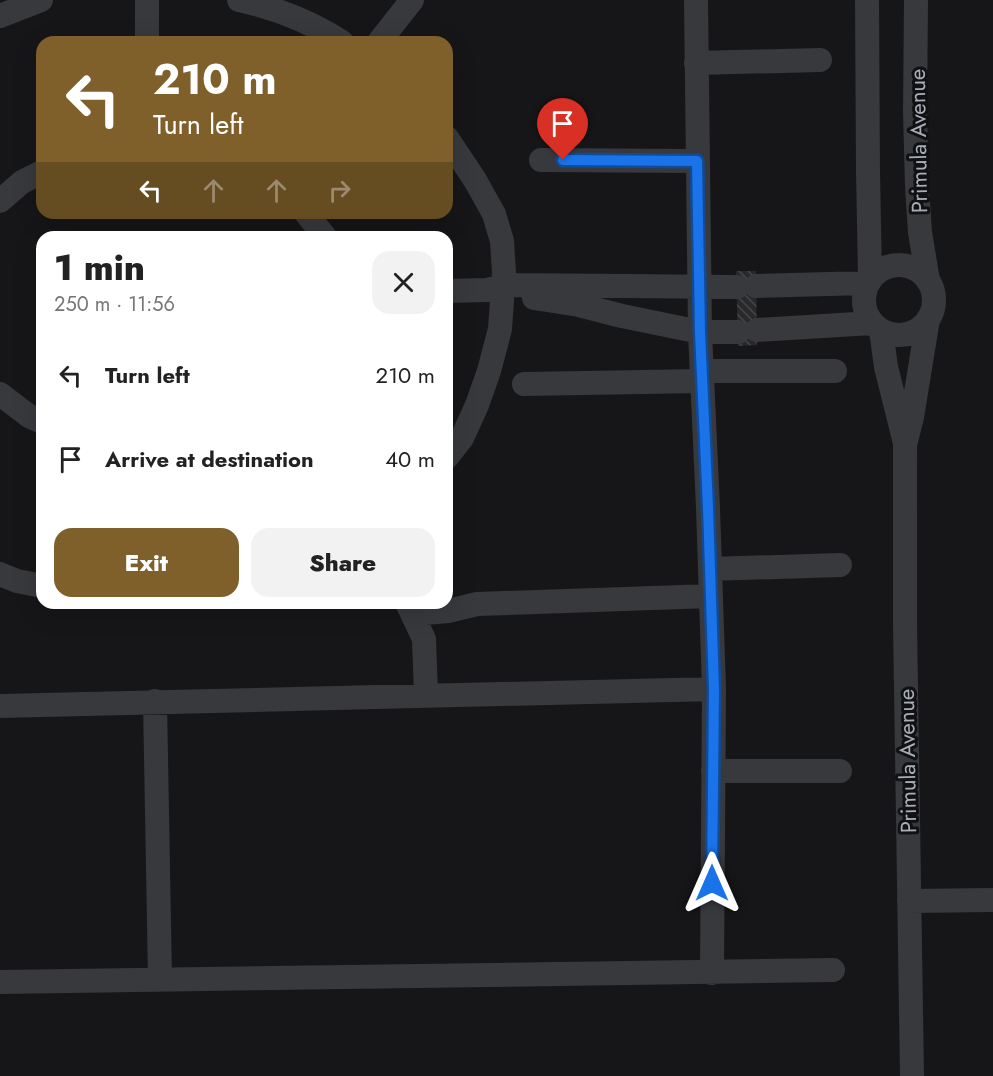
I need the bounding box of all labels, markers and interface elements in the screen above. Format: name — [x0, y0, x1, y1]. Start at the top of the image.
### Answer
text: 210 m — [153, 49, 277, 110]
icon: left — [54, 60, 132, 138]
street label: Primula Avenue — [901, 69, 935, 213]
pin — [537, 98, 588, 160]
text: Turn left — [153, 105, 243, 144]
icon: arrive — [546, 107, 579, 140]
icon: left — [134, 174, 167, 207]
icon: ahead — [197, 174, 230, 207]
icon: ahead — [260, 174, 293, 207]
icon: right — [323, 174, 356, 207]
text: 1 min — [54, 241, 145, 293]
button: close — [372, 251, 435, 314]
text: 250 m · 11:56 — [54, 290, 175, 319]
icon: left — [54, 359, 87, 392]
text: Turn left — [105, 359, 190, 391]
text: 210 m — [376, 359, 435, 391]
icon: arrive — [54, 443, 87, 476]
text: Arrive at destination — [105, 443, 314, 475]
text: 40 m — [385, 443, 435, 475]
button: Exit — [54, 528, 239, 597]
button: Share — [251, 528, 435, 597]
street label: Primula Avenue — [890, 689, 924, 833]
position arrow — [680, 851, 744, 915]

